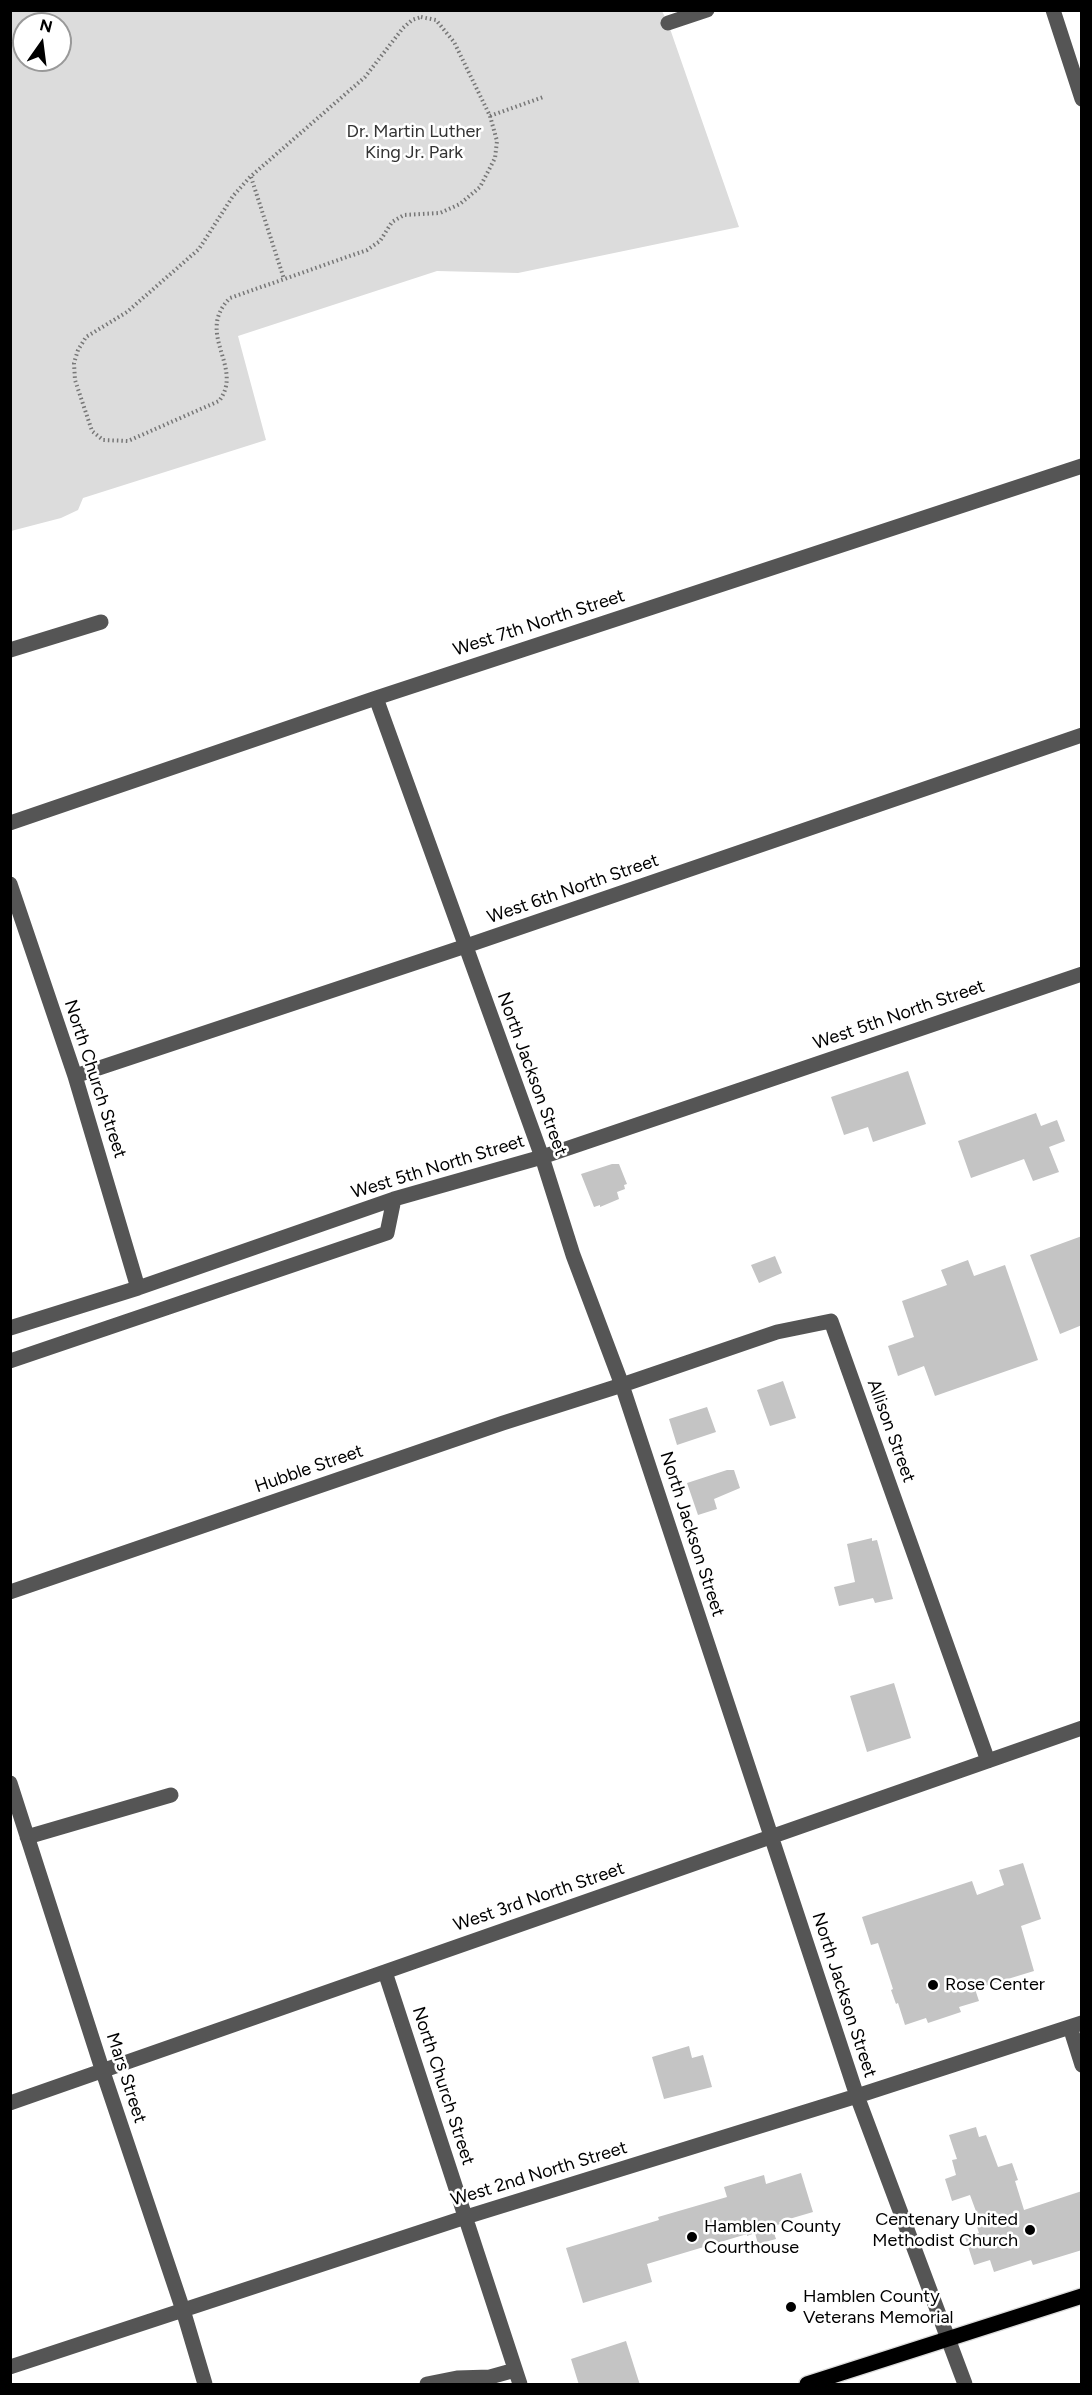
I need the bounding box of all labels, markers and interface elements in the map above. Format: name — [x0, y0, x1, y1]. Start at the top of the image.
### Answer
north arrow — [12, 12, 72, 72]
text: N — [38, 15, 54, 37]
park label: Dr. Martin Luther King Jr. Park — [347, 121, 481, 164]
street label: West 7th North Street — [450, 585, 628, 661]
street label: West 6th North Street — [485, 850, 661, 928]
street label: West 5th North Street — [810, 976, 988, 1054]
street label: North Jackson Street — [492, 989, 572, 1159]
street label: North Church Street — [59, 997, 131, 1161]
street label: West 5th North Street — [349, 1130, 527, 1204]
street label: Allison Street — [862, 1377, 920, 1485]
street label: Hubble Street — [252, 1440, 366, 1498]
street label: North Jackson Street — [655, 1449, 729, 1619]
street label: West 3rd North Street — [451, 1858, 627, 1936]
street label: North Jackson Street — [807, 1910, 881, 2080]
place label: Rose Center — [945, 1974, 1045, 1996]
marker: Rose Center — [926, 1978, 940, 1992]
street label: North Church Street — [407, 2004, 479, 2168]
street label: Mars Street — [101, 2030, 151, 2126]
street label: West 2nd North Street — [448, 2137, 630, 2211]
place label: Centenary United Methodist Church — [872, 2209, 1018, 2252]
place label: Hamblen County Courthouse — [704, 2216, 841, 2258]
marker: Centenary United Methodist Church — [1023, 2223, 1037, 2237]
marker: Hamblen County Courthouse — [685, 2230, 699, 2244]
place label: Hamblen County Veterans Memorial — [803, 2286, 954, 2328]
marker: Hamblen County Veterans Memorial — [784, 2300, 798, 2314]

